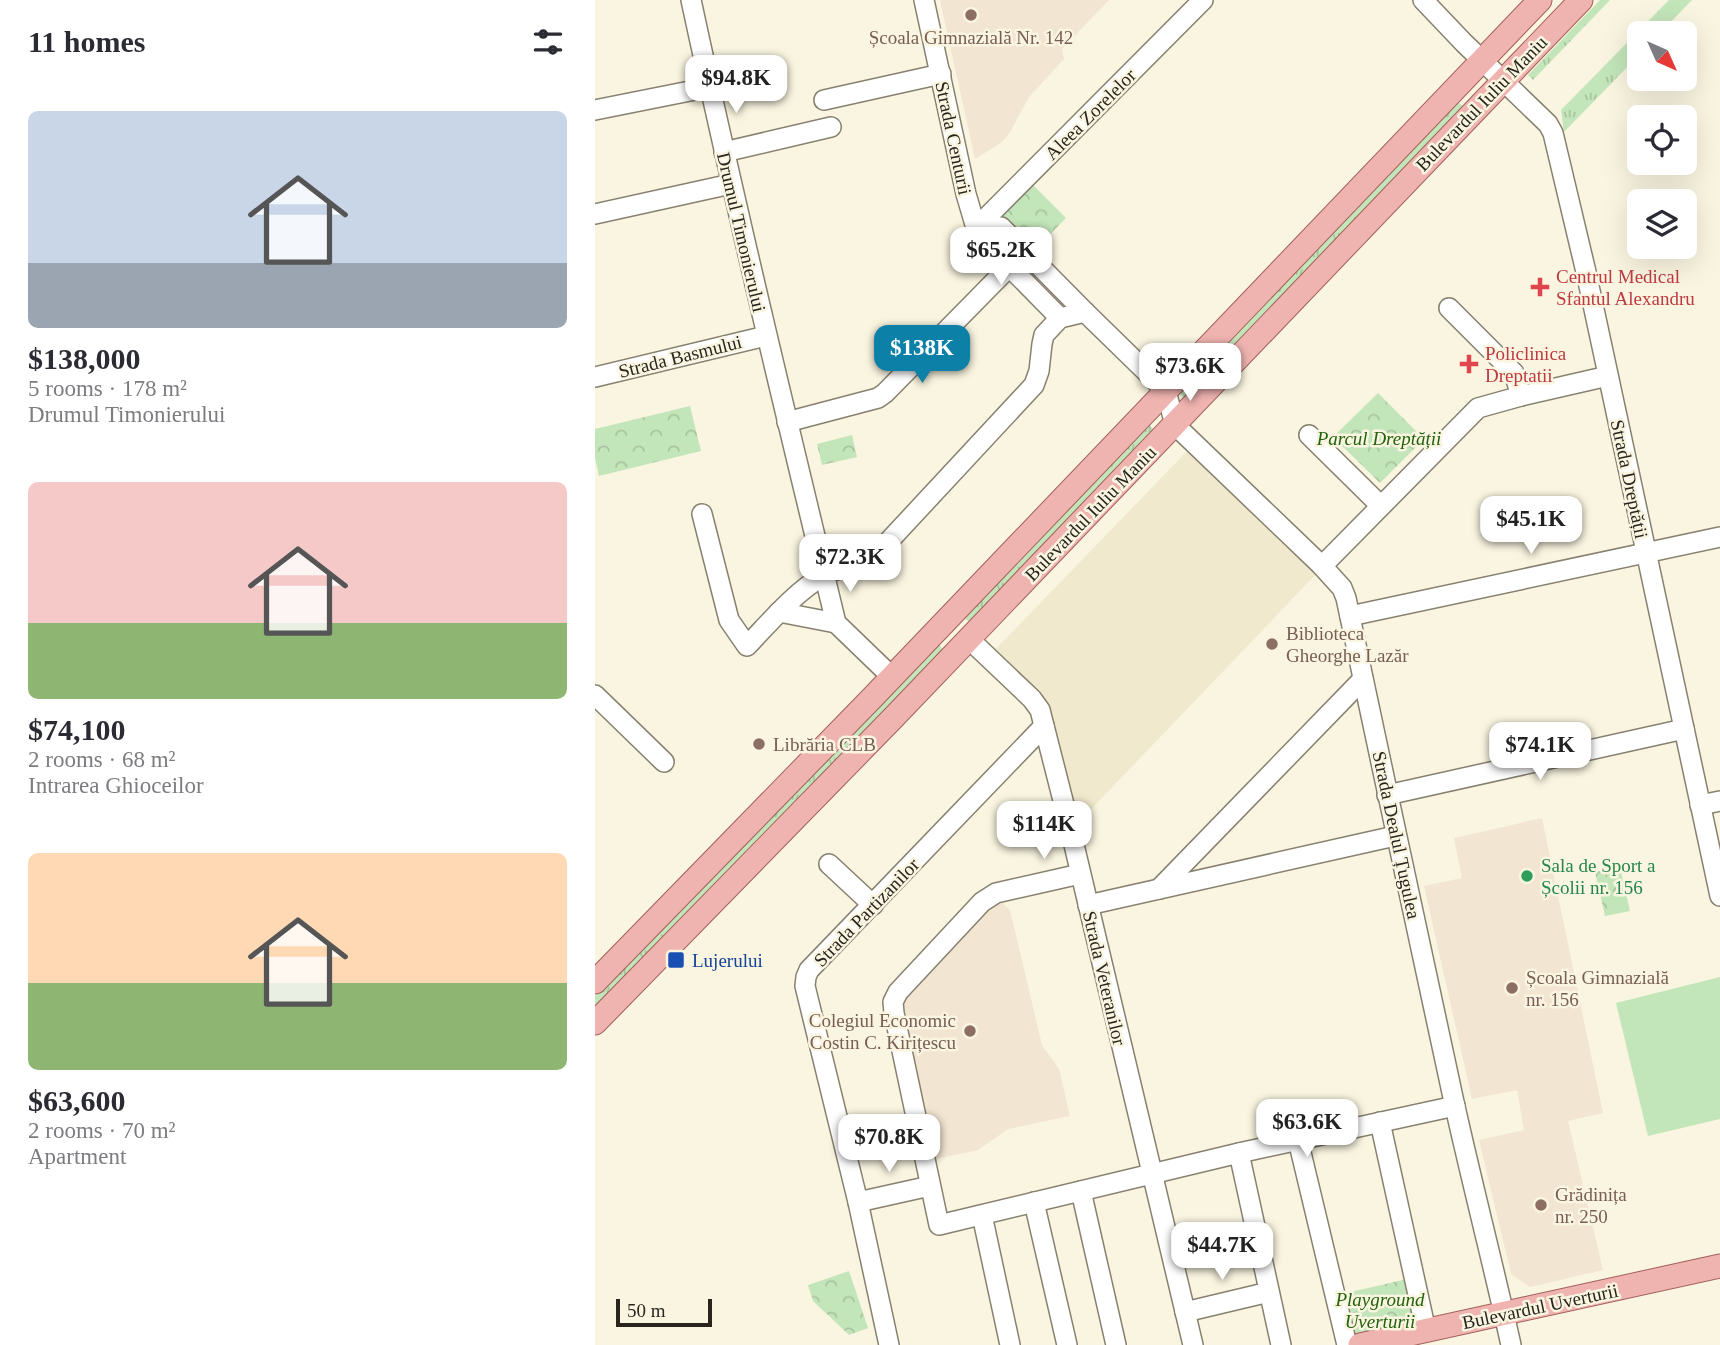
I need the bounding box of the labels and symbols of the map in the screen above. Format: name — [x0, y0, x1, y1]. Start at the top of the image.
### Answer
marker: Școala Gimnazială Nr. 142 — [963, 7, 979, 23]
north arrow — [1627, 21, 1697, 91]
place label: Școala Gimnazială Nr. 142 — [869, 27, 1073, 48]
street label: Bulevardul Iuliu Maniu — [1411, 31, 1552, 175]
pin: $94.8K — [679, 55, 793, 115]
street label: Aleea Zorelelor — [1041, 64, 1141, 164]
street label: Strada Centurii — [931, 79, 976, 197]
street label: Drumul Timonierului — [713, 150, 770, 314]
pin: $65.2K — [944, 228, 1058, 287]
place label: Centrul Medical Sfantul Alexandru — [1556, 266, 1695, 309]
marker: Centrul Medical Sfantul Alexandru — [1530, 277, 1550, 297]
pin: $138K — [873, 326, 971, 385]
street label: Strada Basmului — [616, 331, 744, 382]
place label: Policlinica Dreptatii — [1485, 343, 1567, 386]
pin: $73.6K — [1133, 344, 1247, 403]
marker: Policlinica Dreptatii — [1459, 354, 1479, 374]
street label: Strada Dreptății — [1607, 418, 1652, 540]
park label: Parcul Dreptății — [1316, 428, 1441, 449]
street label: Bulevardul Iuliu Maniu — [1020, 441, 1161, 585]
pin: $45.1K — [1474, 496, 1588, 556]
pin: $72.3K — [793, 534, 907, 594]
place label: Biblioteca Gheorghe Lazăr — [1286, 623, 1409, 666]
marker: Biblioteca Gheorghe Lazăr — [1264, 636, 1280, 652]
pin: $74.1K — [1483, 722, 1597, 782]
place label: Librăria CLB — [773, 734, 876, 755]
marker: Librăria CLB — [751, 736, 767, 752]
street label: Strada Dealul Țugulea — [1368, 749, 1425, 921]
pin: $114K — [995, 802, 1093, 861]
street label: Strada Partizanilor — [810, 854, 924, 971]
place label: Sala de Sport a Școlii nr. 156 — [1541, 855, 1656, 898]
marker: Sala de Sport a Școlii nr. 156 — [1519, 868, 1535, 884]
street label: Strada Veteranilor — [1079, 909, 1130, 1048]
marker: Lujerului — [666, 950, 686, 970]
place label: Lujerului — [692, 950, 763, 971]
place label: Școala Gimnazială nr. 156 — [1526, 967, 1670, 1010]
marker: Școala Gimnazială nr. 156 — [1504, 980, 1520, 996]
place label: Colegiul Economic Costin C. Kirițescu — [809, 1010, 956, 1053]
marker: Colegiul Economic Costin C. Kirițescu — [962, 1023, 978, 1039]
pin: $63.6K — [1250, 1100, 1364, 1159]
pin: $70.8K — [832, 1114, 946, 1174]
place label: Grădinița nr. 250 — [1555, 1184, 1627, 1227]
marker: Grădinița nr. 250 — [1533, 1197, 1549, 1213]
pin: $44.7K — [1165, 1222, 1279, 1282]
street label: Bulevardul Uverturii — [1460, 1280, 1620, 1333]
park label: Playground Uverturii — [1334, 1289, 1425, 1332]
scale bar — [616, 1296, 712, 1328]

